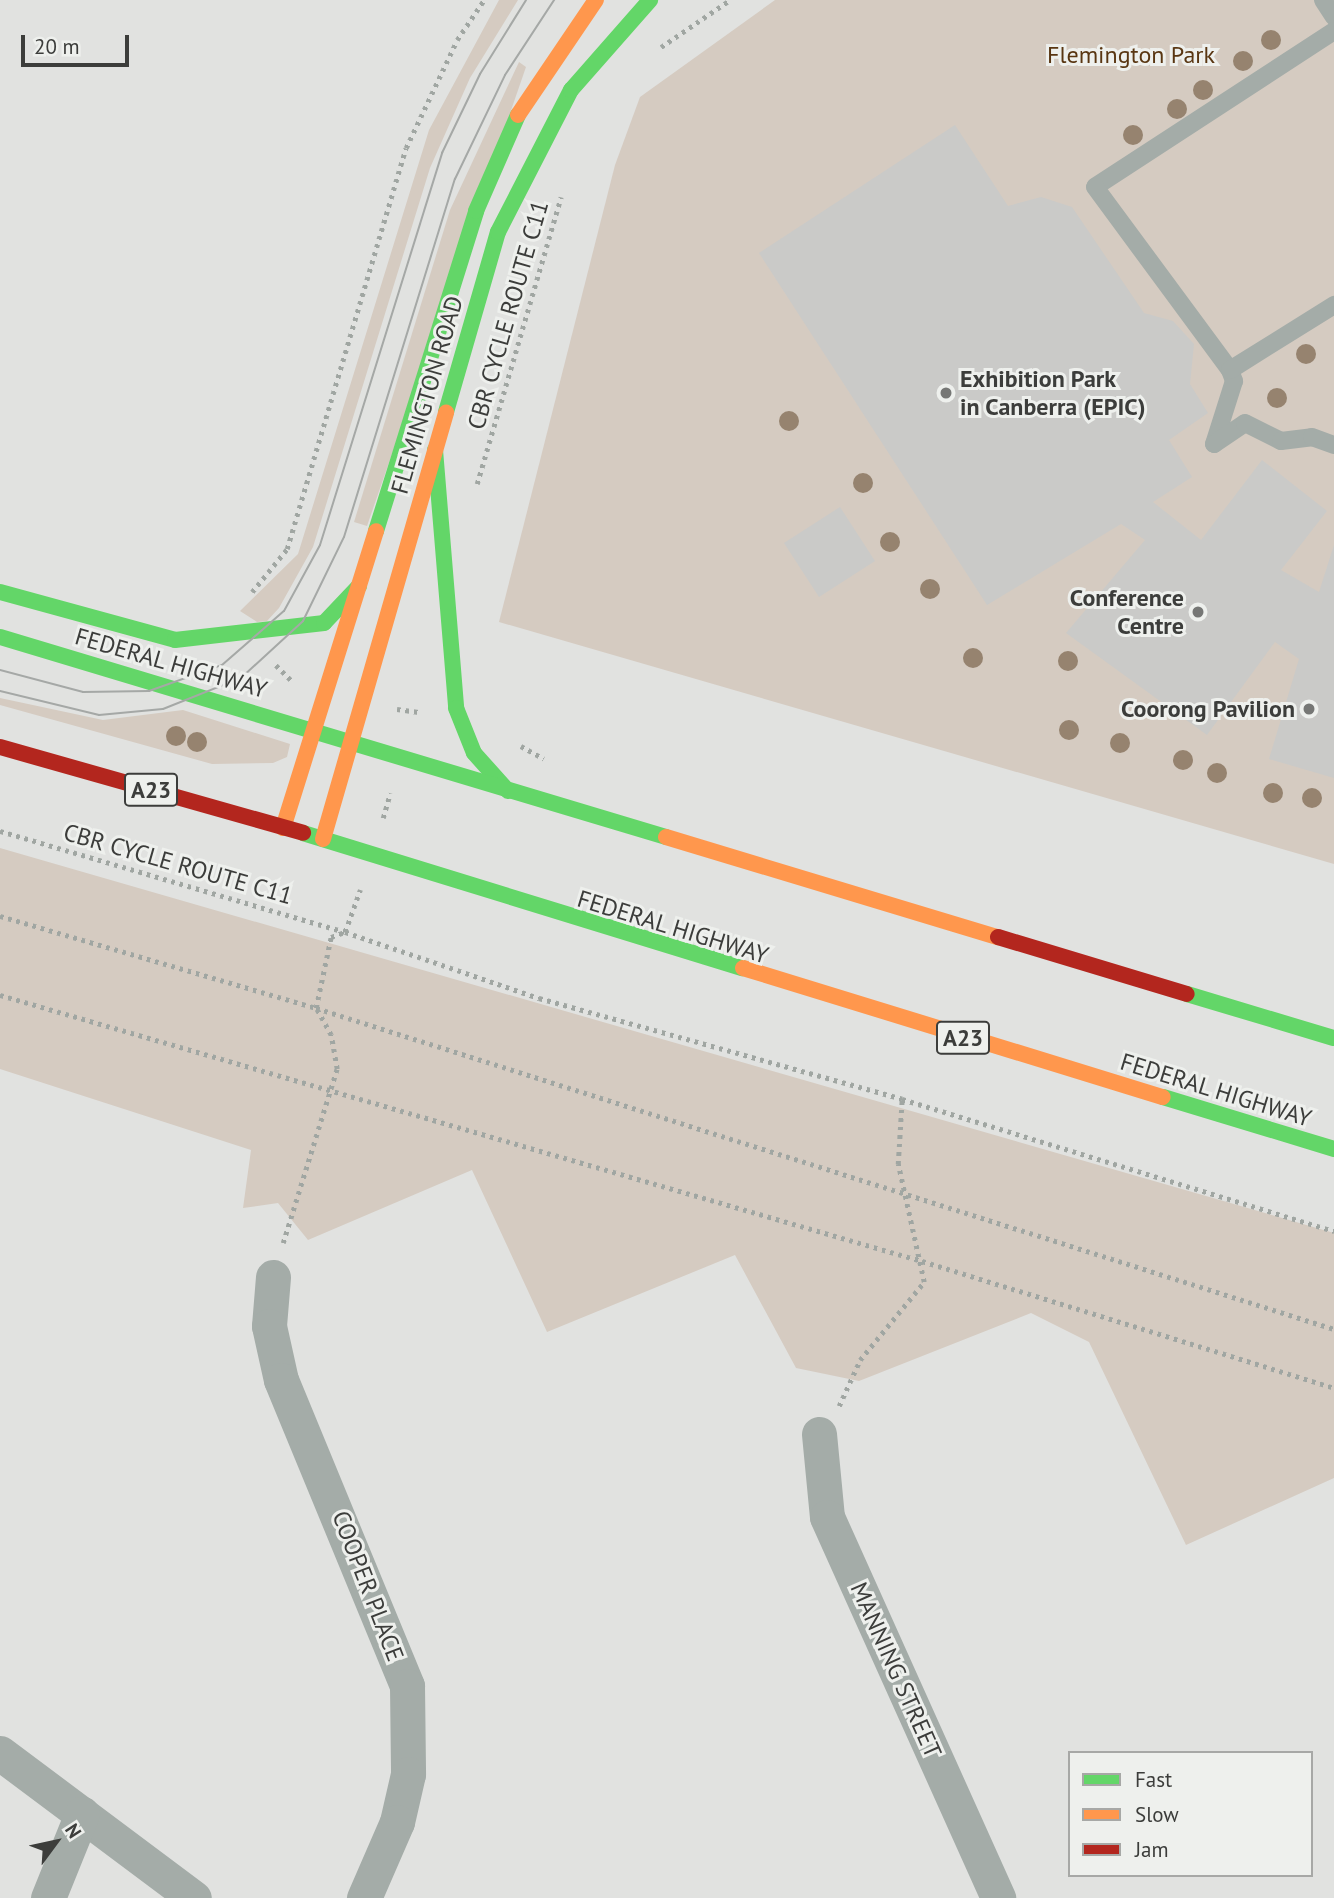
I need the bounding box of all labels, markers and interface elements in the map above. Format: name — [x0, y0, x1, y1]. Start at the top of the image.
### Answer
scale bar — [24, 21, 133, 65]
text: 20 m — [34, 33, 80, 60]
park label: Flemington Park — [1047, 41, 1215, 69]
street label: CBR CYCLE ROUTE C11 — [462, 197, 554, 433]
street label: FLEMINGTON ROAD — [385, 293, 469, 497]
place label: Exhibition Park in Canberra (EPIC) — [960, 365, 1146, 421]
marker: Exhibition Park in Canberra (EPIC) — [938, 385, 954, 401]
place label: Conference Centre — [1070, 584, 1184, 640]
marker: Conference Centre — [1190, 604, 1206, 620]
street label: FEDERAL HIGHWAY — [71, 622, 271, 704]
place label: Coorong Pavilion — [1121, 695, 1295, 723]
marker: Coorong Pavilion — [1301, 701, 1317, 717]
road number: A23 — [123, 770, 179, 810]
street label: CBR CYCLE ROUTE C11 — [60, 818, 296, 910]
street label: FEDERAL HIGHWAY — [574, 884, 772, 970]
road number: A23 — [935, 1018, 991, 1058]
street label: FEDERAL HIGHWAY — [1117, 1047, 1315, 1133]
street label: COOPER PLACE — [326, 1507, 410, 1665]
street label: MANNING STREET — [844, 1578, 948, 1762]
legend — [1068, 1751, 1313, 1877]
text: Fast — [1135, 1766, 1172, 1793]
text: Slow — [1135, 1801, 1179, 1828]
north arrow — [21, 1807, 91, 1877]
text: N — [60, 1819, 87, 1842]
text: Jam — [1135, 1836, 1169, 1863]

